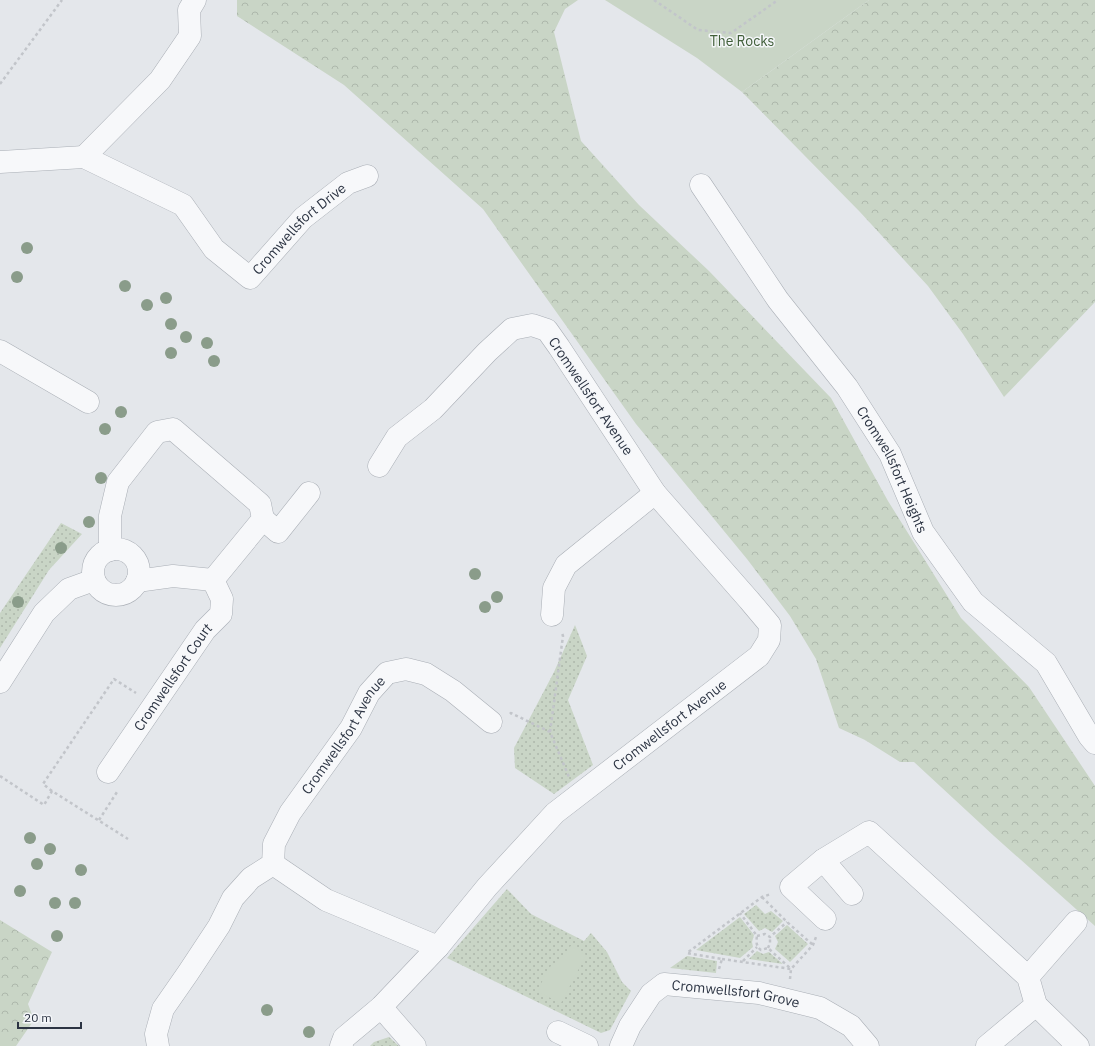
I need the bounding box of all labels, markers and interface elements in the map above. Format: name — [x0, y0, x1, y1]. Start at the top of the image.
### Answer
park label: The Rocks — [710, 32, 774, 50]
street label: Cromwellsfort Drive — [248, 179, 350, 278]
street label: Cromwellsfort Avenue — [545, 333, 637, 459]
street label: Cromwellsfort Heights — [853, 403, 932, 536]
street label: Cromwellsfort Court — [130, 619, 216, 734]
street label: Cromwellsfort Avenue — [297, 672, 389, 798]
street label: Cromwellsfort Avenue — [609, 675, 730, 774]
street label: Cromwellsfort Grove — [671, 976, 802, 1012]
scale bar — [18, 1004, 81, 1030]
text: 20 m — [24, 1010, 52, 1025]

